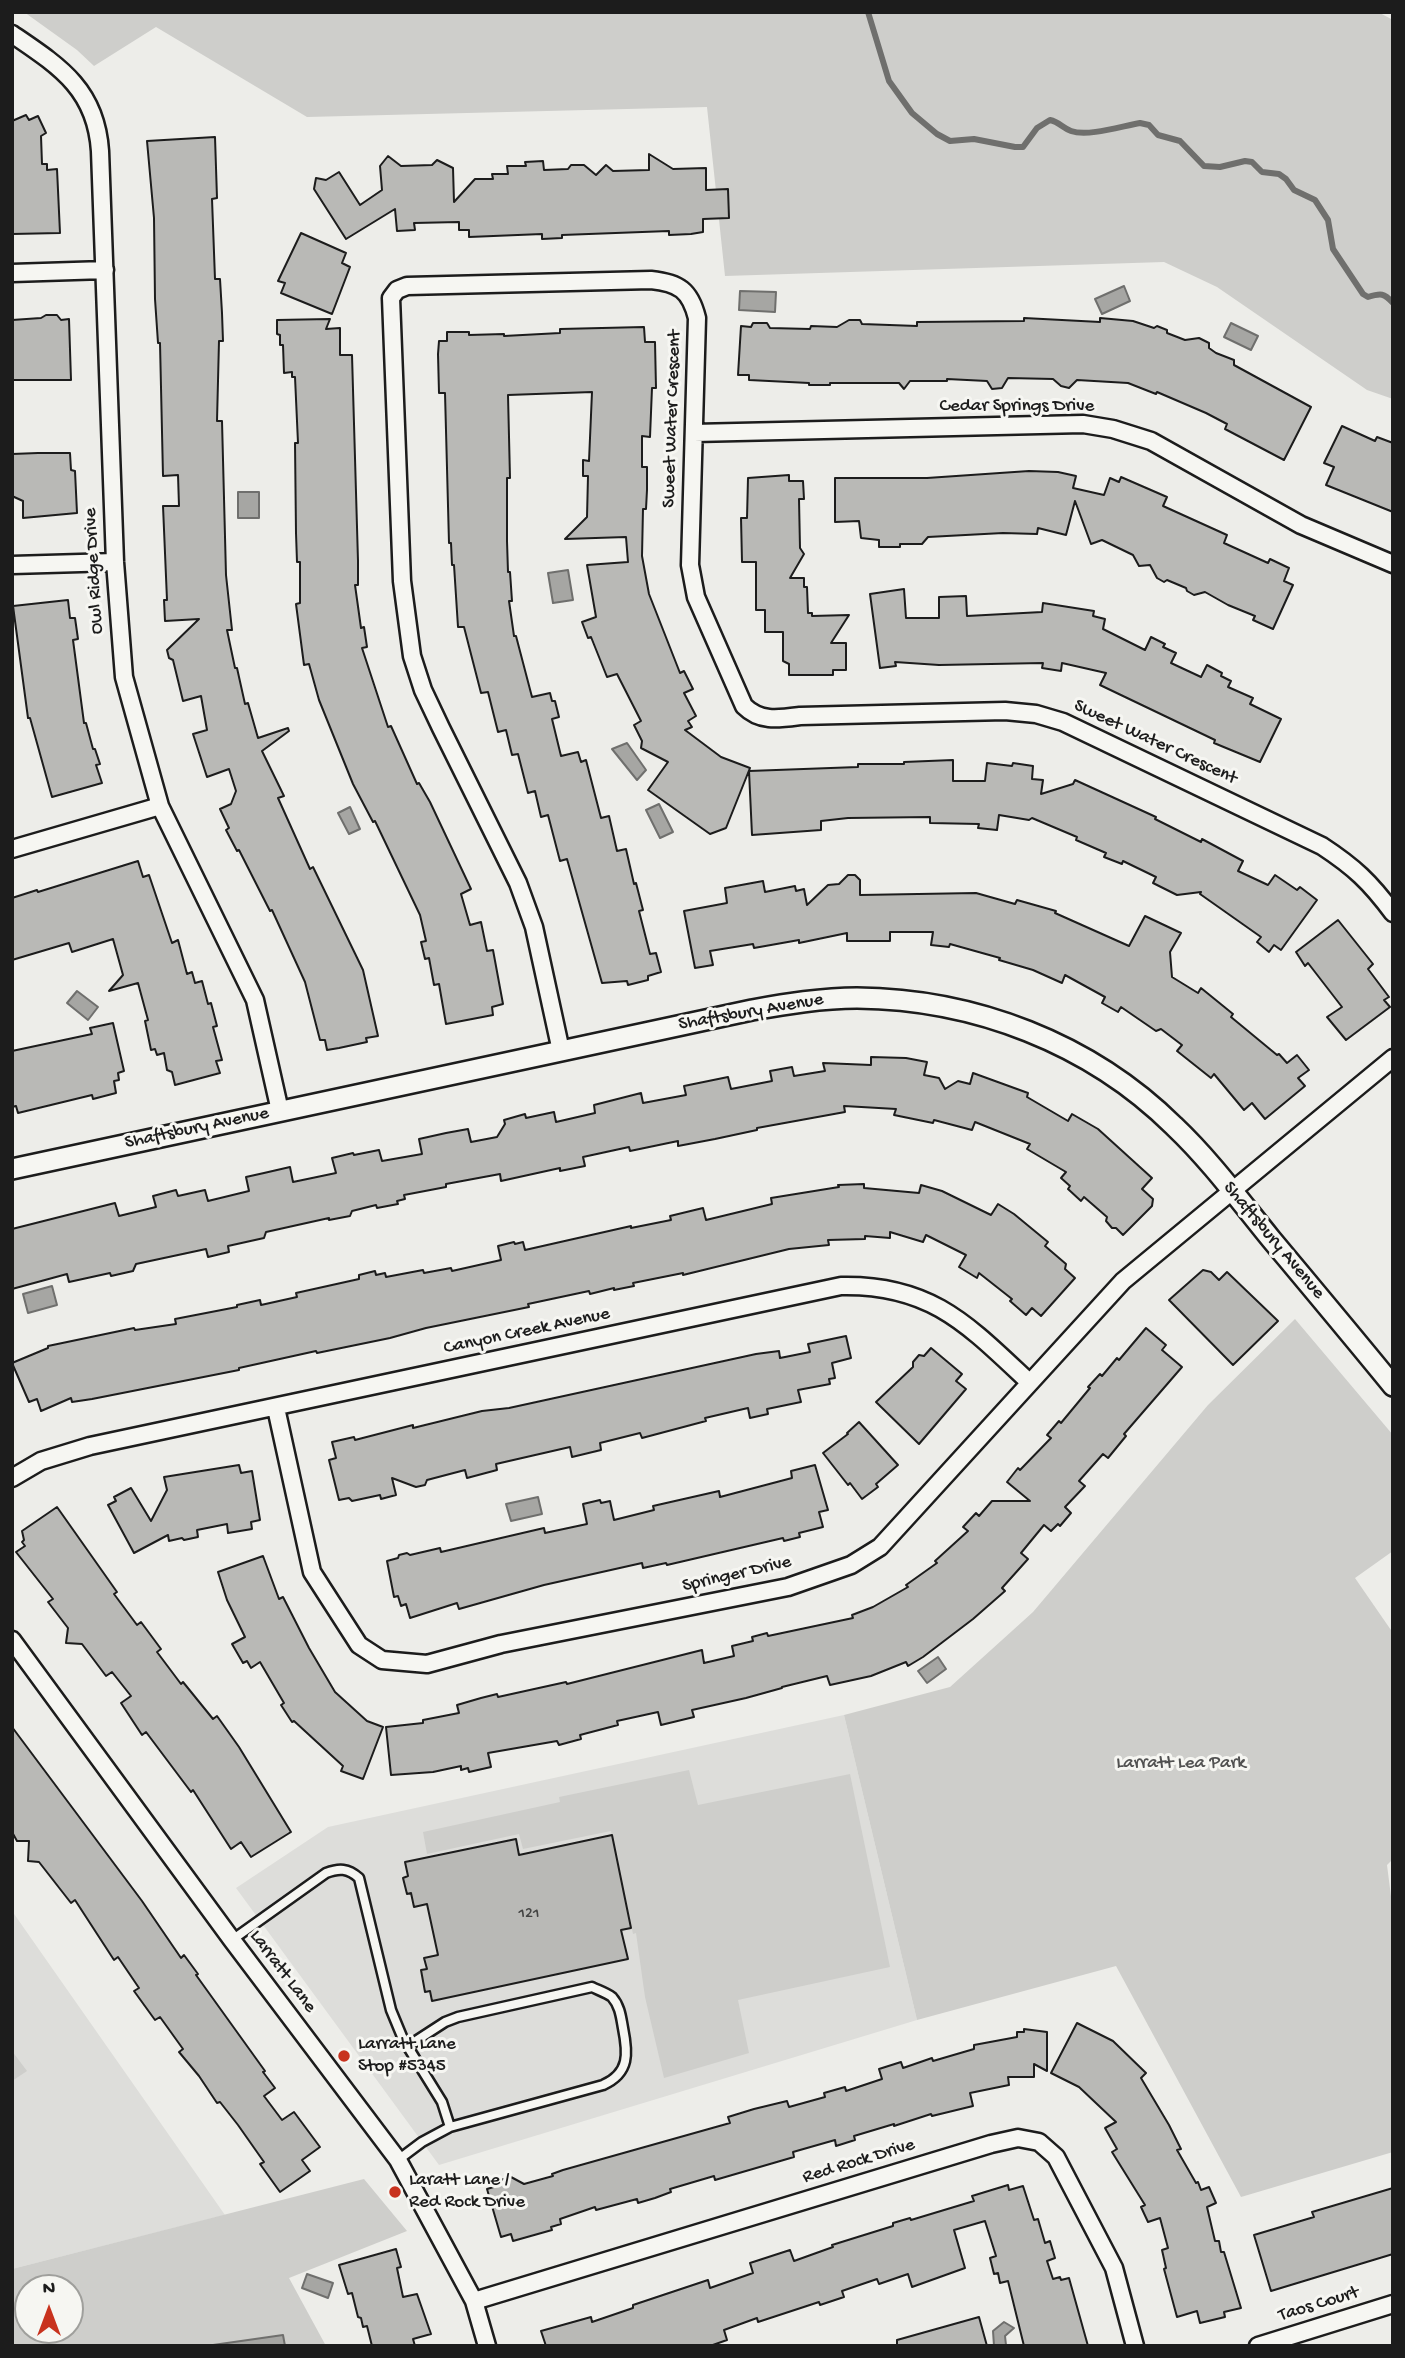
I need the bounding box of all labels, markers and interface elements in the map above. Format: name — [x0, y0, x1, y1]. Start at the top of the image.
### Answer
street label: Sweet Water Crescent — [659, 330, 687, 508]
street label: Cedar Springs Drive — [940, 396, 1094, 418]
street label: Owl Ridge Drive — [80, 507, 110, 635]
street label: Sweet Water Crescent — [1070, 695, 1240, 791]
street label: Shaftsbury Avenue — [677, 989, 825, 1037]
street label: Shaftsbury Avenue — [123, 1103, 271, 1155]
street label: Shaftsbury Avenue — [1217, 1177, 1329, 1305]
street label: Canyon Creek Avenue — [442, 1303, 612, 1361]
street label: Springer Drive — [680, 1551, 794, 1599]
park label: Larratt Lea Park — [1116, 1753, 1246, 1775]
house number: 121 — [519, 1905, 539, 1925]
street label: Larratt Lane — [243, 1926, 321, 2018]
place label: Larratt Lane Stop #5345 — [358, 2034, 456, 2078]
marker: Larratt Lane Stop #5345 — [336, 2048, 352, 2064]
street label: Red Rock Drive — [800, 2134, 918, 2190]
place label: Laratt Lane / Red Rock Drive — [409, 2170, 525, 2214]
marker: Laratt Lane / Red Rock Drive — [387, 2184, 403, 2200]
north arrow — [14, 2274, 84, 2344]
text: N — [43, 2278, 55, 2301]
street label: Taos Court — [1276, 2282, 1362, 2328]

